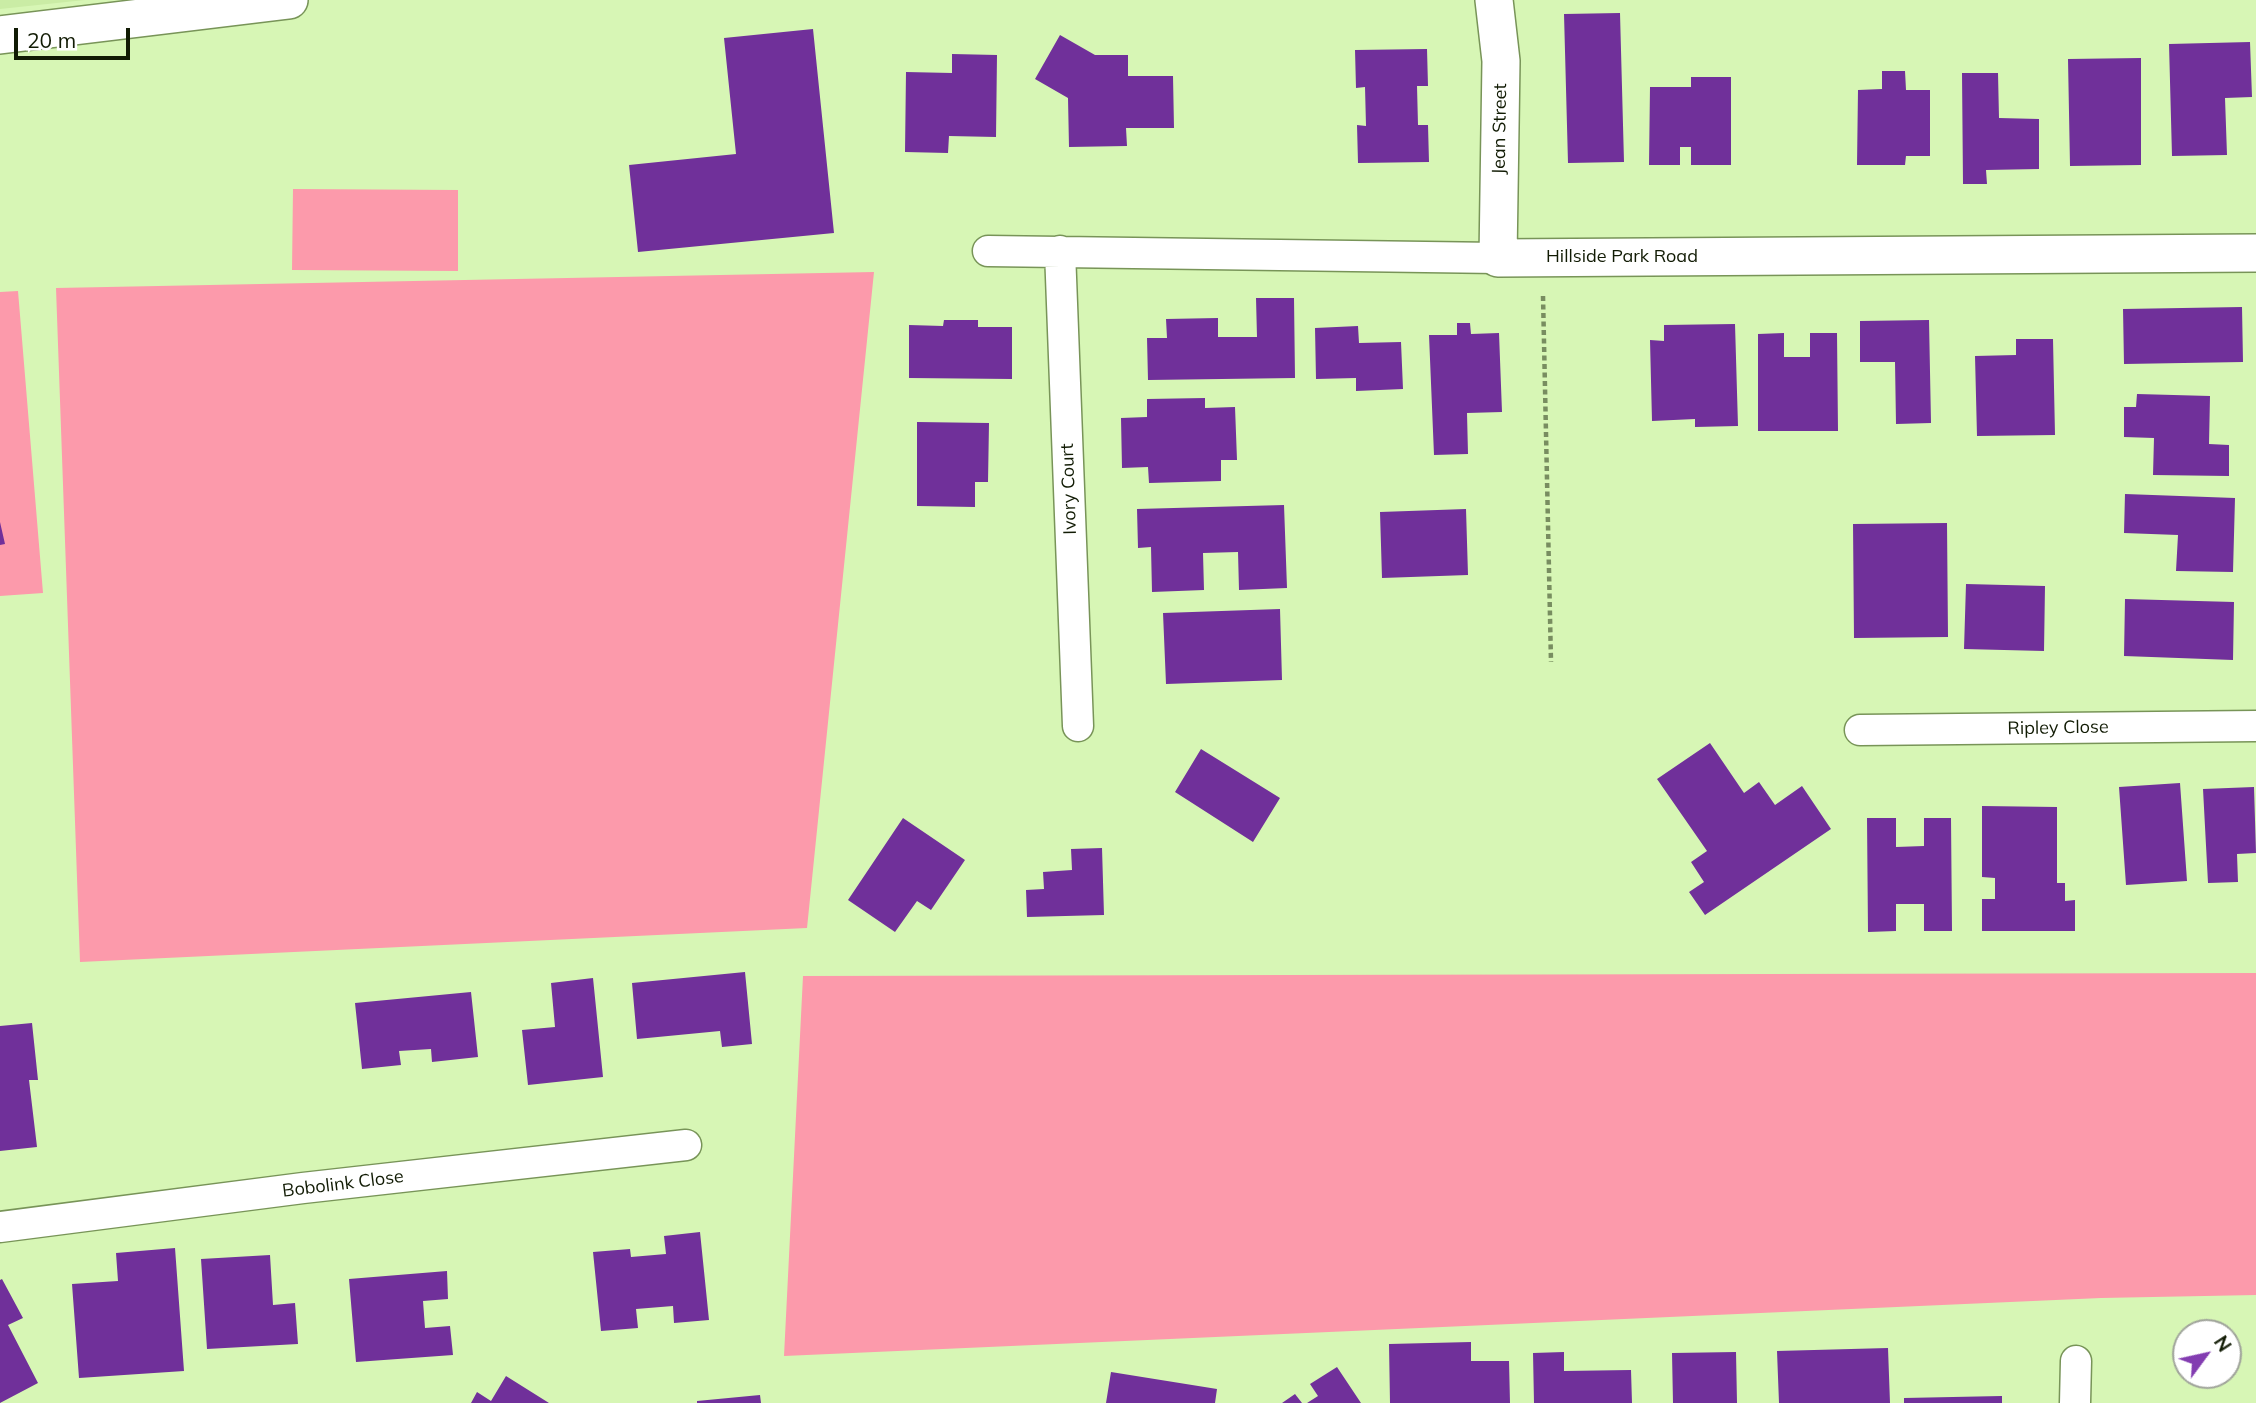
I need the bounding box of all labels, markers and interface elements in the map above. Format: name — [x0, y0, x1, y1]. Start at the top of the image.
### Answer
scale bar — [18, 14, 133, 58]
text: 20 m — [27, 27, 76, 53]
street label: Jean Street — [1488, 83, 1512, 175]
street label: Hillside Park Road — [1546, 246, 1698, 268]
street label: Ivory Court — [1057, 443, 1081, 535]
street label: Ripley Close — [2007, 716, 2109, 740]
street label: Bobolink Close — [281, 1166, 405, 1202]
north arrow — [2172, 1319, 2242, 1389]
text: N — [2209, 1331, 2237, 1356]

